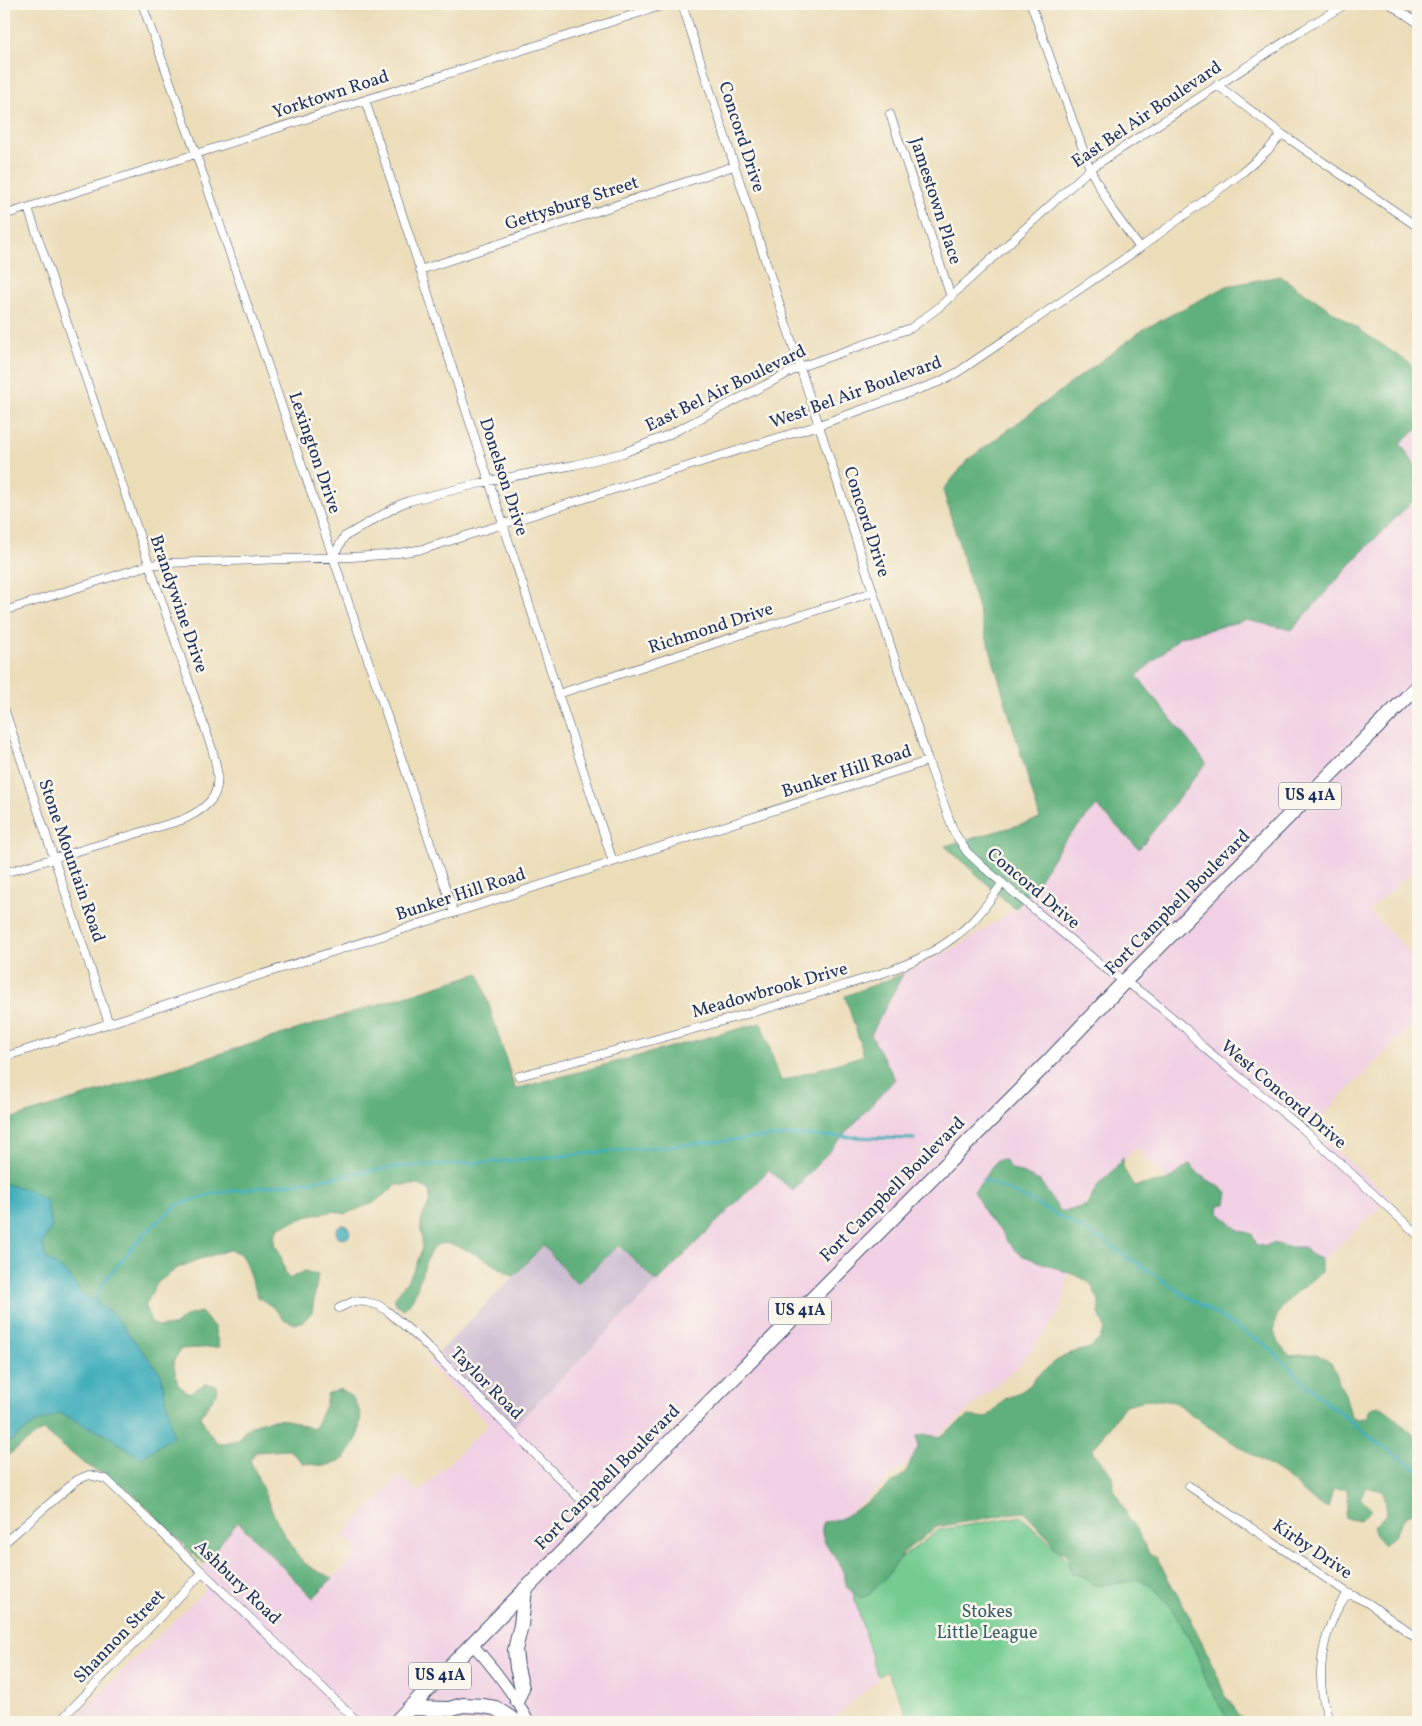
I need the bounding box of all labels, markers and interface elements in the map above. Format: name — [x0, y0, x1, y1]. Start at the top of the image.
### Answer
street label: East Bel Air Boulevard — [1067, 55, 1227, 175]
street label: Yorktown Road — [270, 64, 392, 126]
street label: Concord Drive — [711, 78, 771, 196]
street label: Jamestown Place — [903, 134, 967, 268]
street label: Gettysburg Street — [502, 171, 642, 237]
street label: East Bel Air Boulevard — [641, 339, 811, 439]
street label: West Bel Air Boulevard — [766, 350, 946, 436]
street label: Lexington Drive — [281, 389, 347, 517]
street label: Donelson Drive — [472, 415, 534, 539]
street label: Concord Drive — [836, 463, 896, 581]
street label: Brandywine Drive — [143, 532, 213, 676]
street label: Richmond Drive — [645, 597, 777, 661]
street label: Bunker Hill Road — [779, 739, 915, 805]
street label: Stone Mountain Road — [31, 776, 111, 946]
road number: US 41A — [1279, 782, 1341, 809]
street label: Fort Campbell Boulevard — [1100, 825, 1256, 981]
street label: Concord Drive — [981, 842, 1085, 936]
street label: Bunker Hill Road — [393, 862, 529, 928]
street label: Meadowbrook Drive — [689, 957, 851, 1025]
street label: West Concord Drive — [1215, 1035, 1351, 1155]
street label: Fort Campbell Boulevard — [815, 1112, 971, 1268]
road number: US 41A — [769, 1298, 831, 1324]
street label: Taylor Road — [444, 1342, 528, 1426]
street label: Fort Campbell Boulevard — [530, 1400, 686, 1556]
street label: Kirby Drive — [1267, 1514, 1357, 1586]
street label: Ashbury Road — [188, 1535, 286, 1631]
street label: Shannon Street — [69, 1584, 171, 1690]
park label: Stokes Little League — [937, 1600, 1037, 1646]
road number: US 41A — [409, 1662, 471, 1690]

